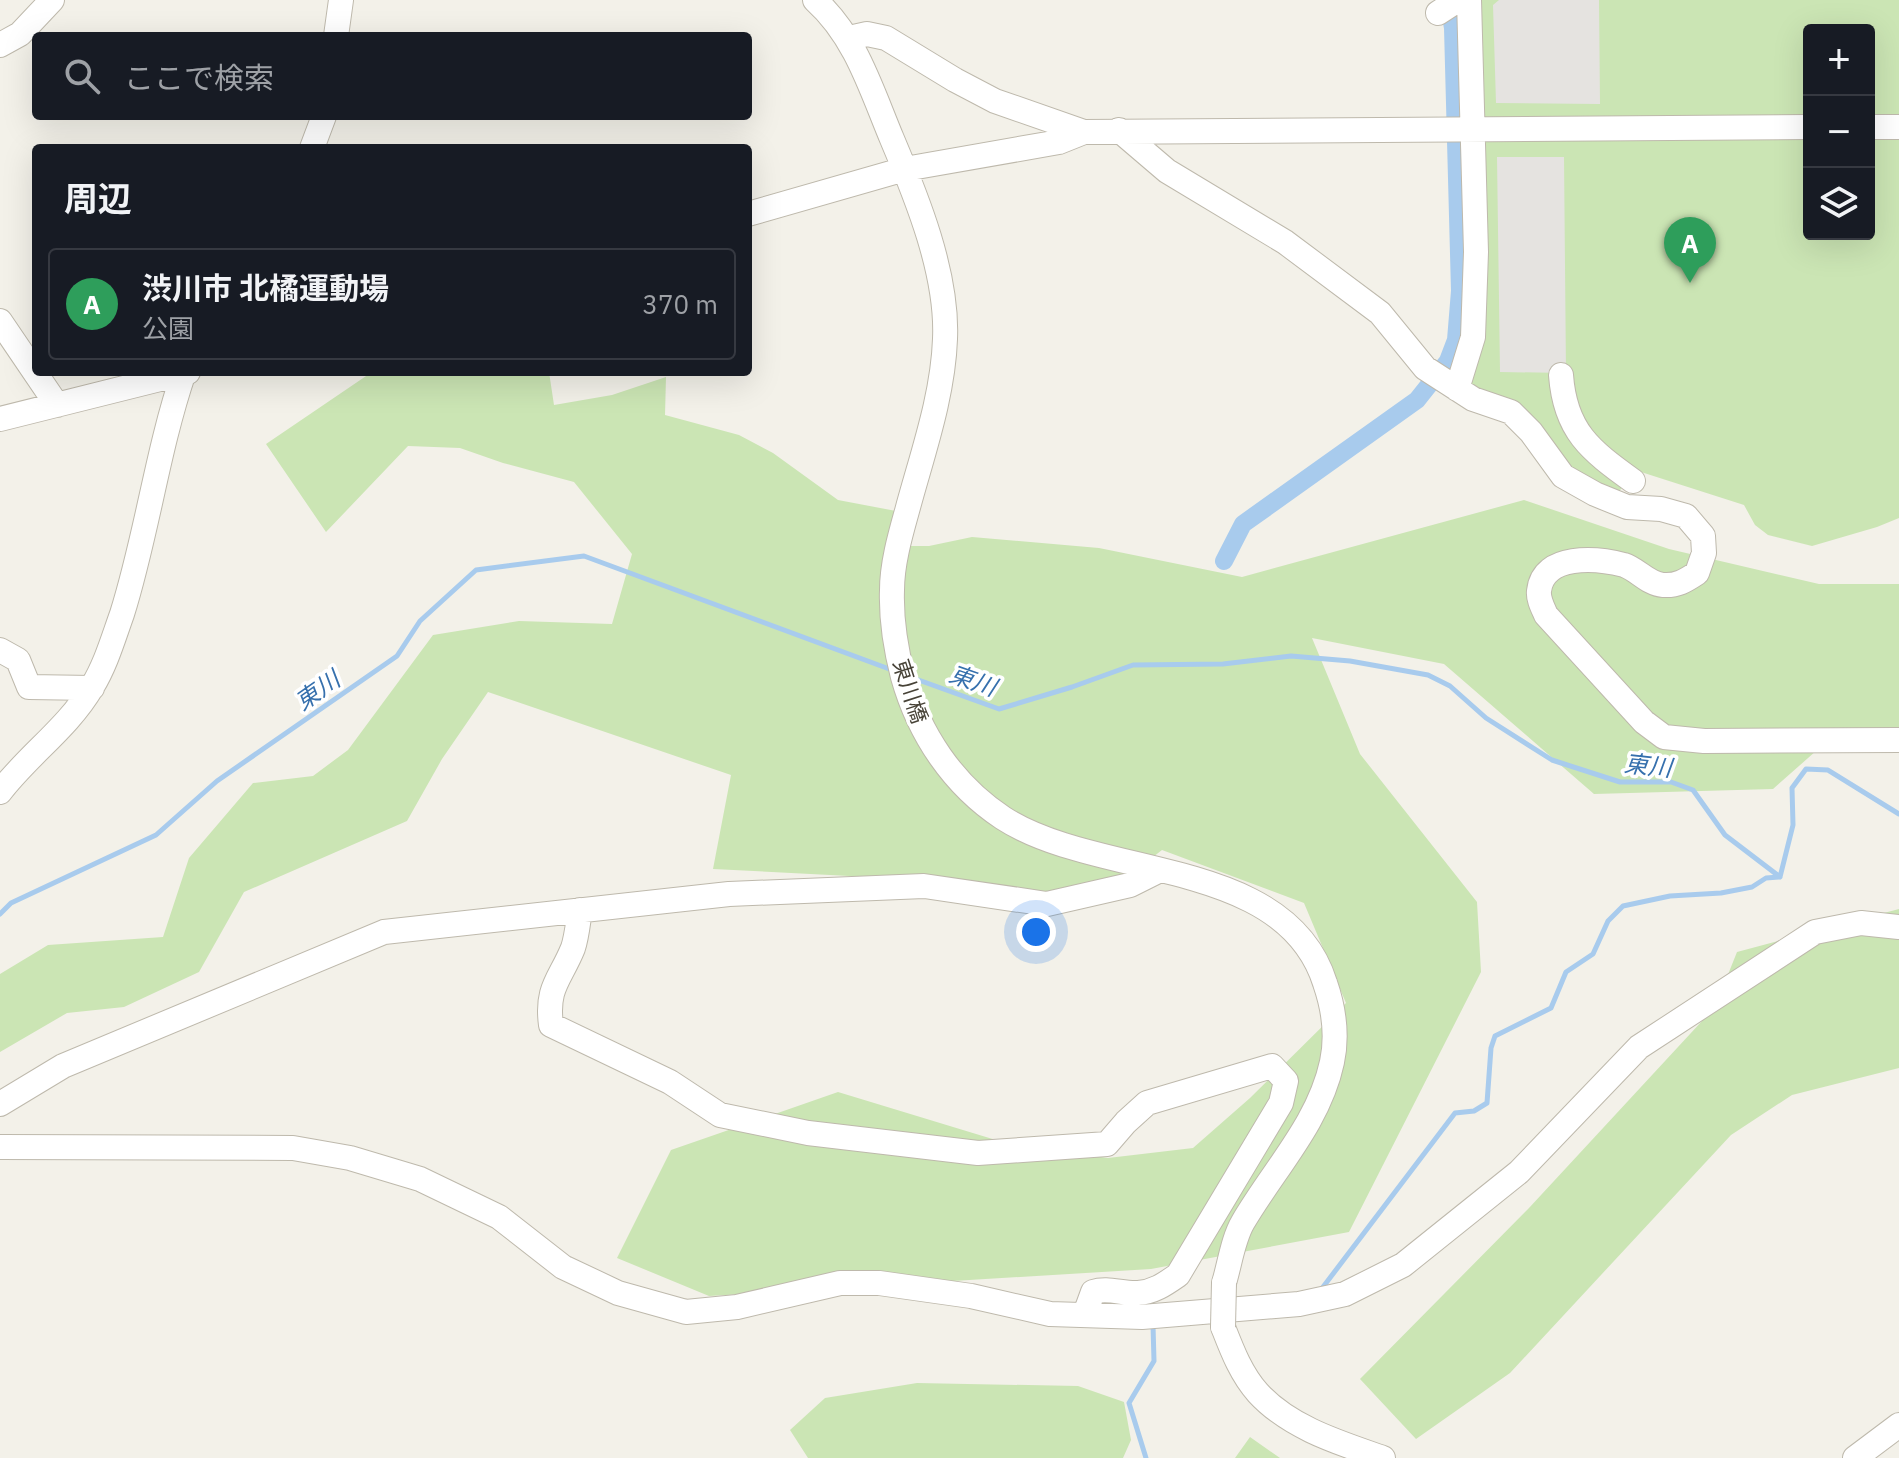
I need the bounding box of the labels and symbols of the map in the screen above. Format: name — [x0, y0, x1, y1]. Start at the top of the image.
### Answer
pin: A — [1664, 217, 1716, 283]
street label: 東川橋 — [887, 655, 935, 727]
water label: 東川 — [945, 657, 1004, 704]
water label: 東川 — [288, 661, 348, 717]
water label: 東川 — [1622, 747, 1677, 784]
your location — [1016, 912, 1056, 952]

